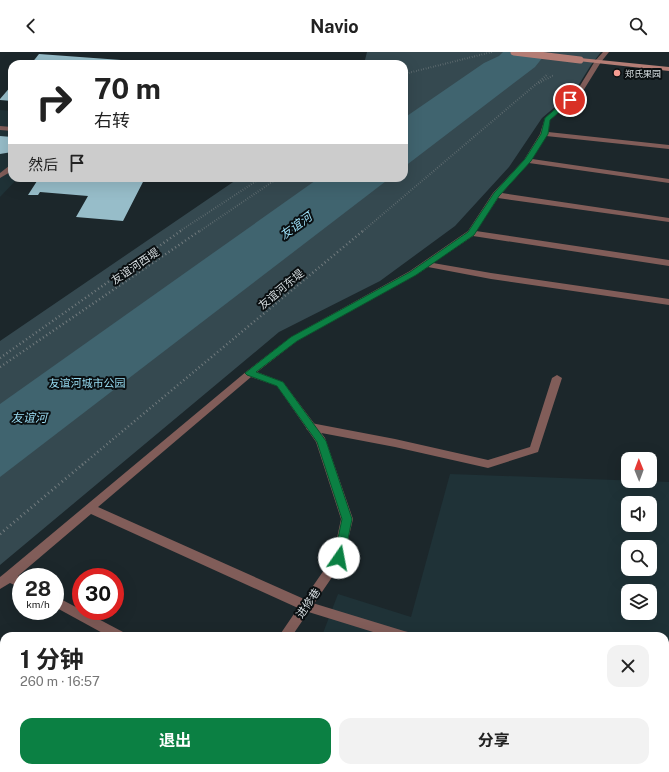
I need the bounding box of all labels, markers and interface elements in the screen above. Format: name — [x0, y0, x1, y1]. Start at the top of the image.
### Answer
icon: back — [20, 15, 42, 37]
icon: search — [627, 15, 649, 37]
text: Navio — [310, 16, 359, 37]
marker: 郑氏果园 — [612, 68, 622, 78]
place label: 郑氏果园 — [625, 68, 661, 79]
text: 70 m — [94, 72, 161, 105]
icon: right — [28, 76, 80, 128]
pin — [553, 83, 587, 117]
icon: arrive — [559, 89, 581, 111]
text: 右转 — [94, 110, 130, 131]
icon: arrive — [66, 152, 88, 174]
text: 然后 — [28, 156, 58, 173]
water label: 友谊河 — [277, 209, 316, 242]
street label: 友谊河西堤 — [109, 246, 161, 286]
street label: 友谊河东堤 — [256, 267, 306, 311]
park label: 友谊河城市公园 — [49, 377, 126, 389]
water label: 友谊河 — [11, 411, 49, 425]
north arrow — [621, 452, 657, 488]
map controls — [621, 452, 657, 620]
button: sound — [621, 496, 657, 532]
position arrow — [318, 537, 360, 579]
button: search — [621, 540, 657, 576]
speed limit sign: 30 — [72, 568, 124, 620]
text: 28 — [25, 577, 51, 601]
button: layers — [621, 584, 657, 620]
street label: 进修巷 — [294, 586, 322, 620]
text: km/h — [26, 598, 50, 610]
text: 1 分钟 — [20, 645, 84, 673]
button: close — [607, 645, 649, 687]
text: 260 m · 16:57 — [20, 674, 100, 689]
button: 退出 — [20, 718, 331, 764]
button: 分享 — [339, 718, 649, 764]

